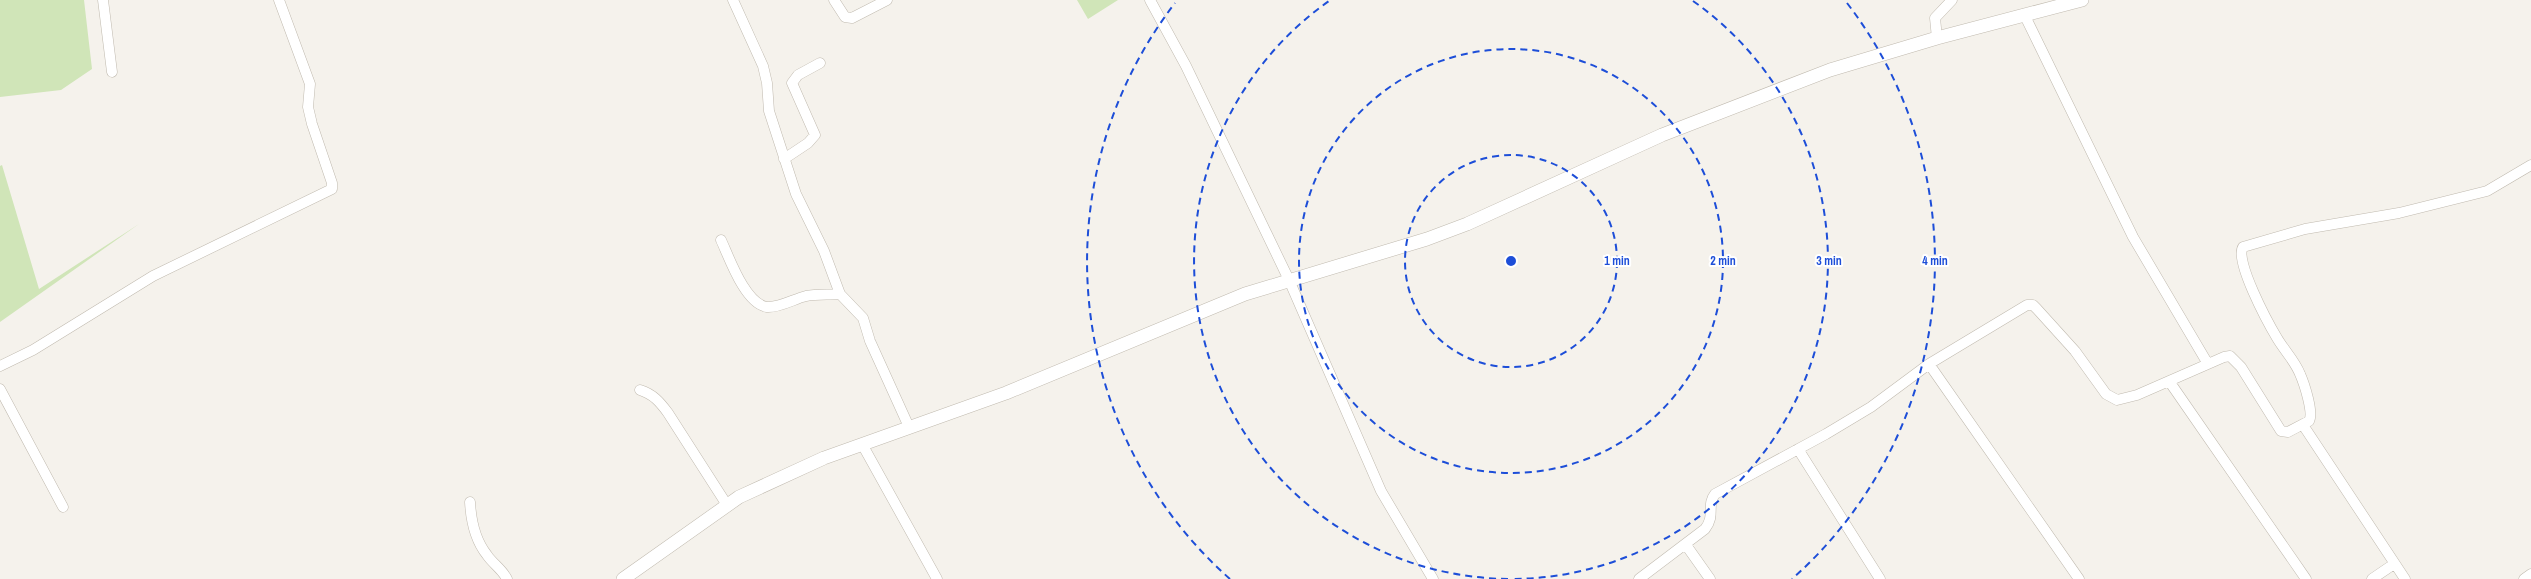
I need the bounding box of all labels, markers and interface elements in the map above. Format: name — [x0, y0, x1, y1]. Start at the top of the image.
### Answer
text: 1 min — [1604, 253, 1630, 269]
text: 2 min — [1710, 253, 1736, 269]
text: 3 min — [1816, 253, 1842, 269]
text: 4 min — [1922, 253, 1948, 269]
centre of rings — [1504, 254, 1518, 268]

